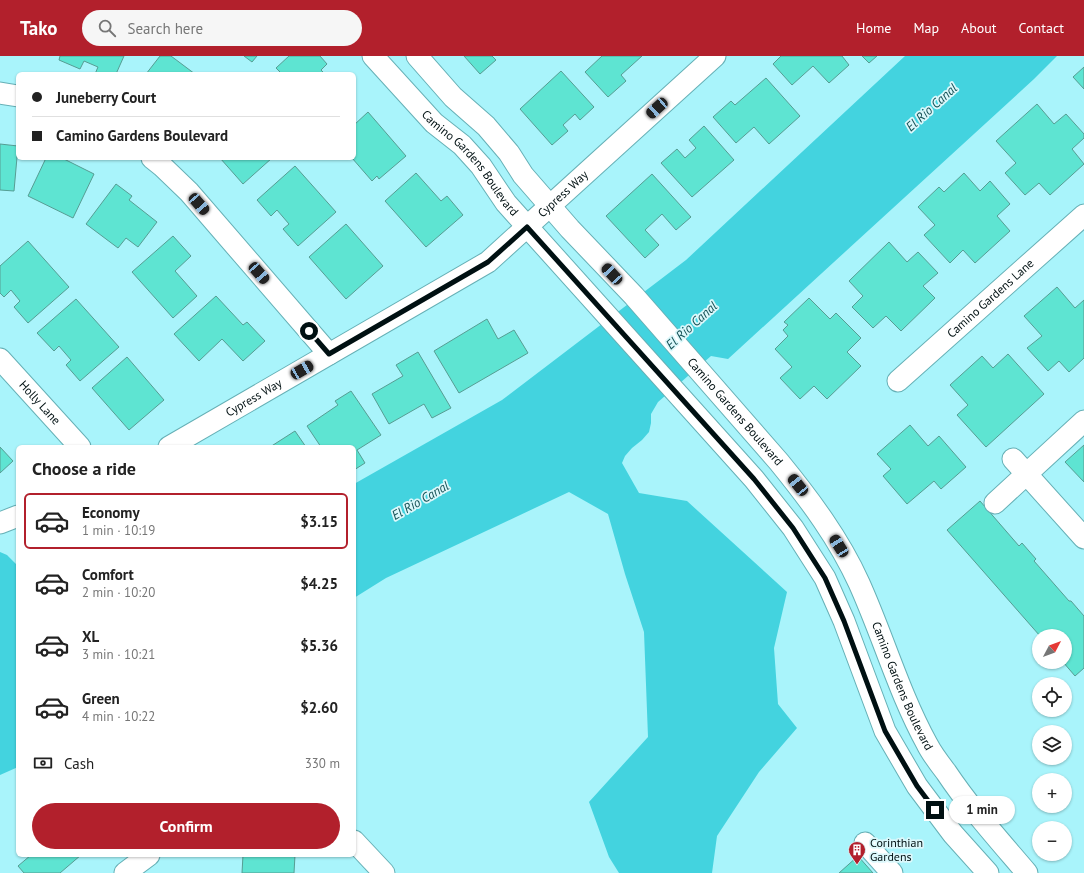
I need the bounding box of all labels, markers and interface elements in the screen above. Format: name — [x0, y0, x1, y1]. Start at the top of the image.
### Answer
search box — [82, 10, 362, 46]
text: Tako — [20, 16, 58, 40]
icon: search — [96, 17, 118, 39]
text: Search here — [128, 19, 203, 38]
text: Home — [856, 19, 891, 37]
text: Map — [913, 19, 939, 37]
text: About — [961, 19, 997, 37]
text: Contact — [1019, 19, 1064, 37]
water label: El Rio Canal — [902, 79, 961, 135]
text: Juneberry Court — [56, 88, 156, 107]
car — [644, 96, 670, 120]
street label: Camino Gardens Boulevard — [419, 107, 522, 219]
text: Camino Gardens Boulevard — [56, 126, 228, 145]
street label: Cypress Way — [534, 167, 591, 220]
car — [187, 191, 211, 217]
street label: Camino Gardens Lane — [944, 255, 1037, 341]
car — [247, 260, 271, 286]
car — [599, 261, 625, 287]
water label: El Rio Canal — [662, 297, 721, 353]
route start — [300, 322, 318, 340]
street label: Camino Gardens Boulevard — [684, 354, 787, 468]
car — [289, 359, 315, 381]
street label: Cypress Way — [223, 375, 285, 420]
street label: Holly Lane — [16, 377, 64, 428]
text: Choose a ride — [32, 457, 136, 480]
car — [786, 472, 810, 498]
water label: El Rio Canal — [388, 477, 452, 524]
icon: car — [34, 503, 70, 539]
text: Economy — [82, 503, 140, 522]
text: $3.15 — [300, 512, 338, 531]
text: 1 min · 10:19 — [82, 522, 155, 539]
car — [828, 533, 850, 559]
icon: car — [34, 565, 70, 601]
text: Comfort — [82, 565, 134, 584]
text: $4.25 — [300, 574, 338, 593]
text: 2 min · 10:20 — [82, 584, 155, 601]
street label: Camino Gardens Boulevard — [869, 620, 937, 753]
icon: car — [34, 627, 70, 663]
text: XL — [82, 627, 99, 646]
north arrow — [1032, 629, 1072, 669]
map controls — [1032, 629, 1072, 861]
text: $5.36 — [300, 636, 338, 655]
text: 3 min · 10:21 — [82, 646, 155, 663]
button: locate — [1032, 677, 1072, 717]
icon: car — [34, 689, 70, 725]
text: Green — [82, 689, 120, 708]
text: $2.60 — [300, 698, 338, 717]
text: 4 min · 10:22 — [82, 708, 155, 725]
button: layers — [1032, 725, 1072, 765]
icon: cash — [32, 752, 54, 774]
text: Cash — [64, 754, 94, 773]
text: 330 m — [305, 755, 340, 772]
button: + — [1032, 773, 1072, 813]
callout: 1 min — [949, 796, 1015, 824]
route end — [926, 801, 944, 819]
text: 1 min — [966, 801, 998, 818]
button: Confirm — [32, 803, 340, 849]
button: − — [1032, 821, 1072, 861]
place label: Corinthian Gardens — [870, 835, 923, 864]
building icon: Corinthian Gardens — [847, 840, 867, 865]

